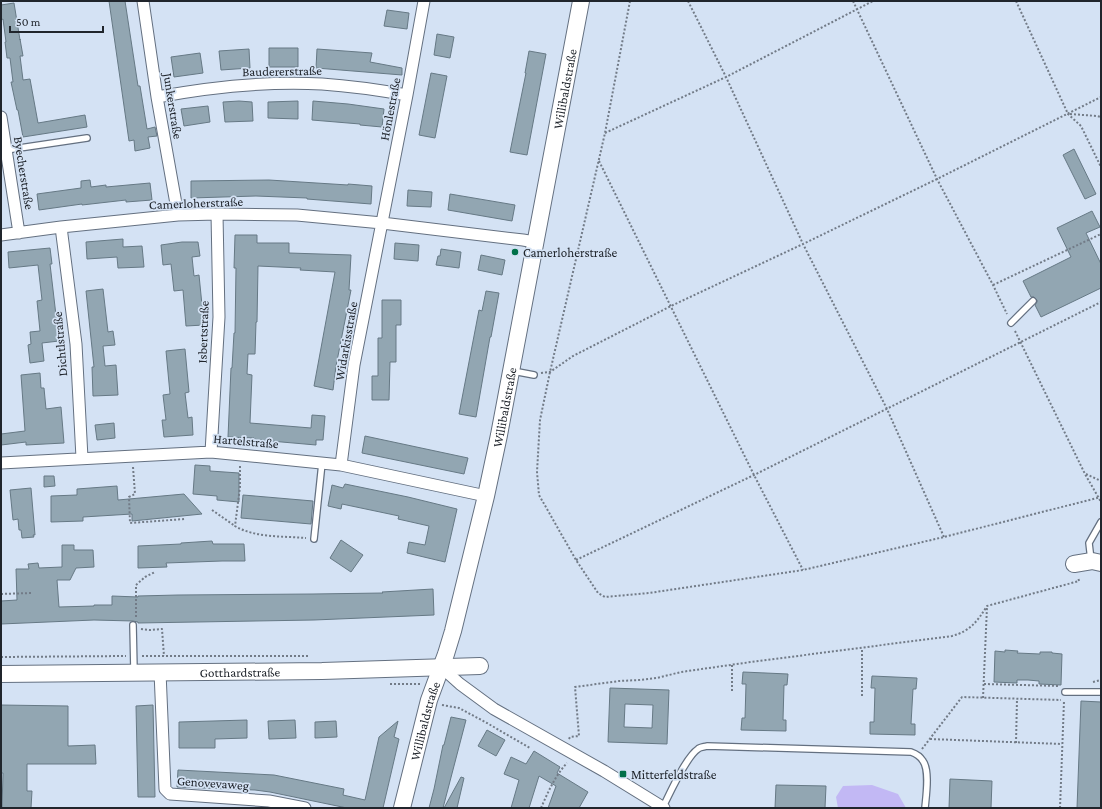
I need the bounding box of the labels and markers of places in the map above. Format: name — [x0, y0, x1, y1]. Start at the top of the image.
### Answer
place label: Camerloherstraße — [523, 245, 617, 260]
marker: Camerloherstraße — [510, 247, 520, 257]
place label: Mitterfeldstraße — [631, 767, 717, 782]
marker: Mitterfeldstraße — [618, 769, 628, 779]

